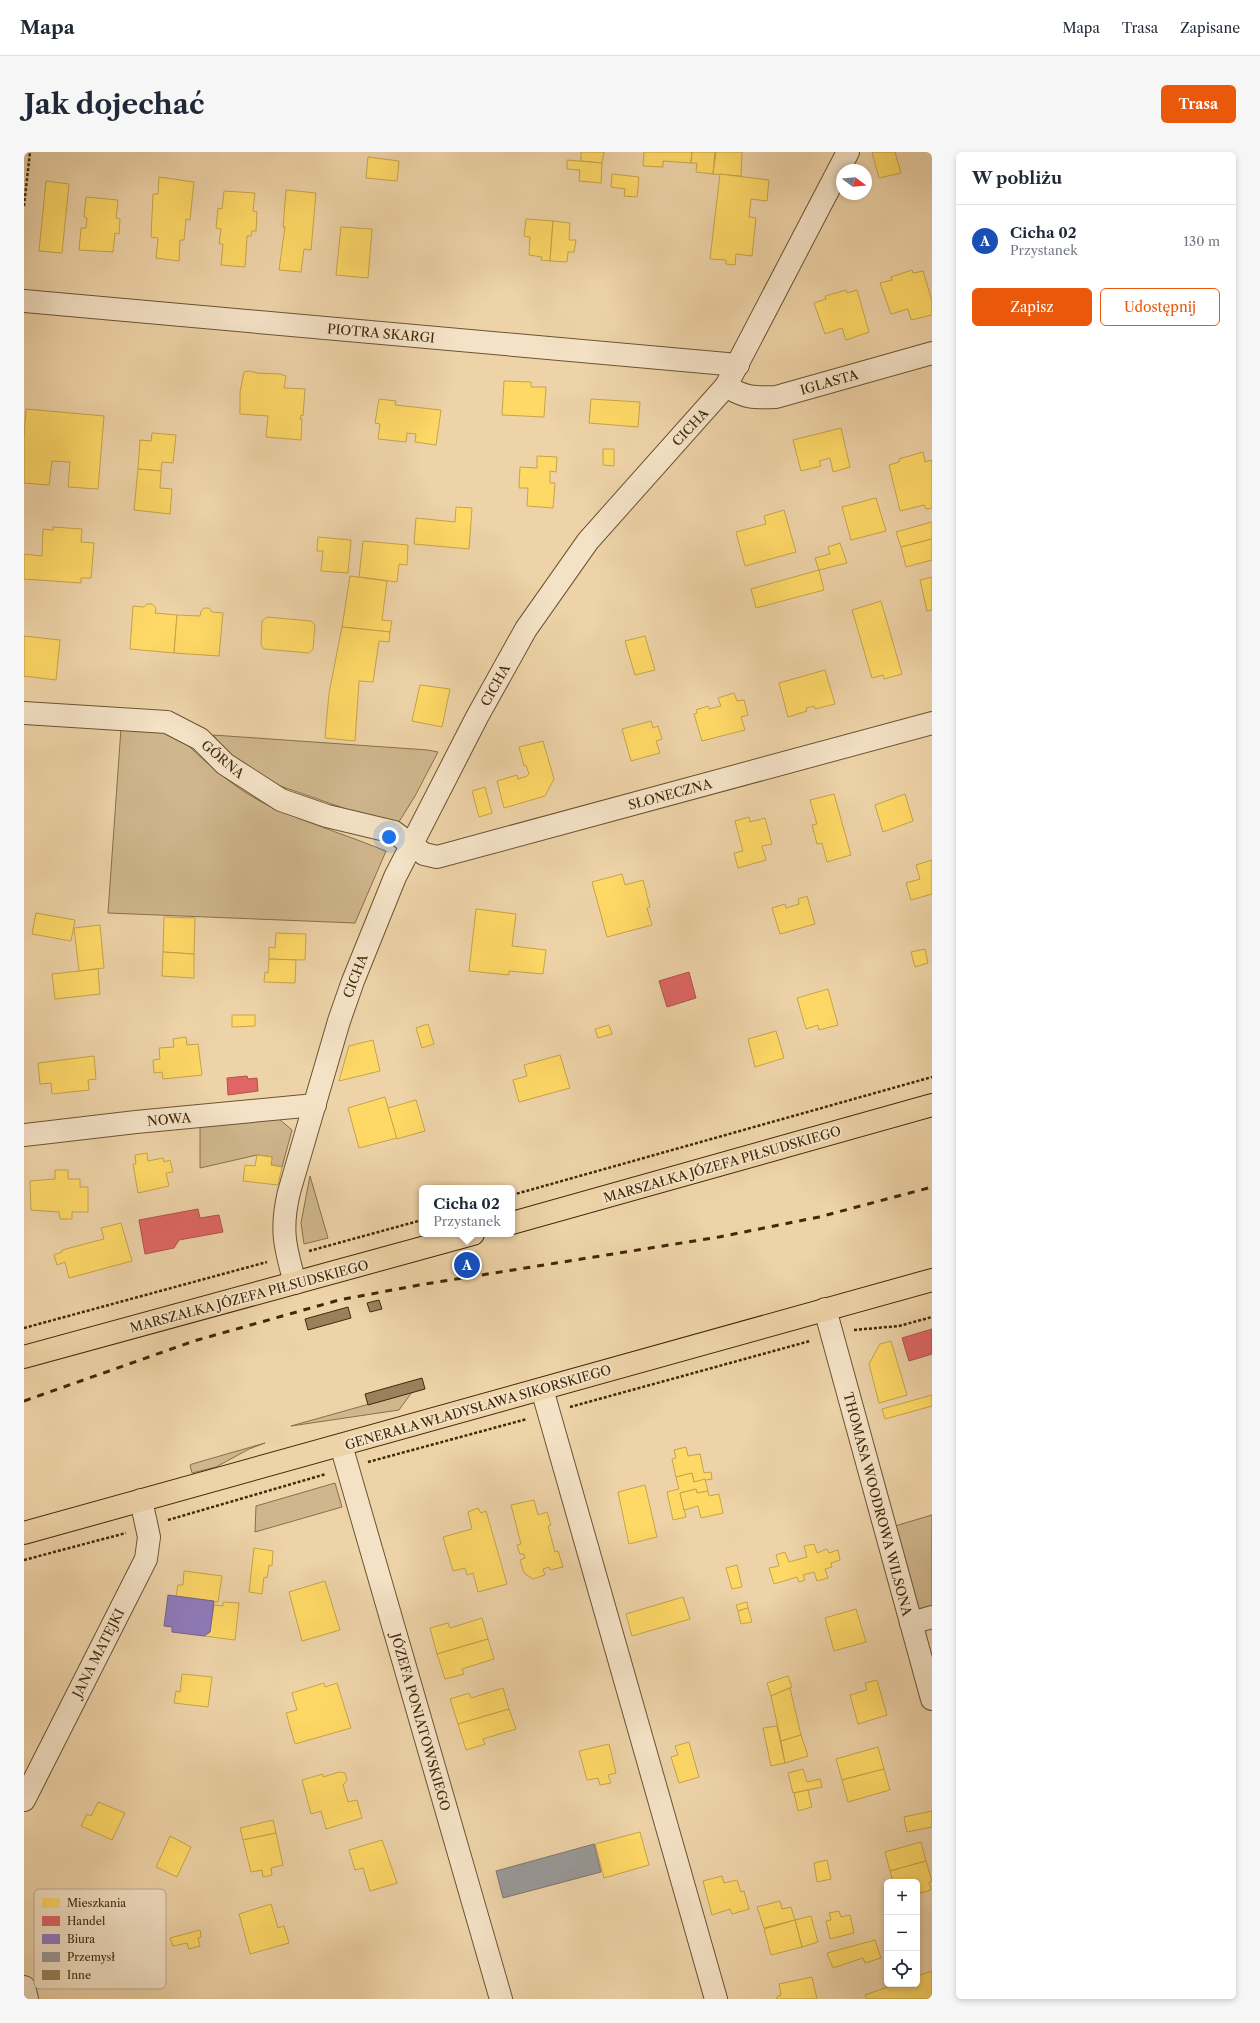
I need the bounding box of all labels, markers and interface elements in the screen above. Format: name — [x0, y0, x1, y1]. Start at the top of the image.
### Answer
text: Mapa — [20, 16, 75, 39]
text: Mapa — [1062, 19, 1100, 37]
text: Trasa — [1122, 19, 1158, 37]
text: Zapisane — [1180, 19, 1240, 37]
button: Trasa — [1161, 85, 1236, 123]
text: Jak dojechać — [24, 87, 204, 121]
north arrow — [836, 164, 872, 200]
text: W pobliżu — [972, 168, 1062, 188]
text: Cicha 02 — [1010, 223, 1077, 242]
text: A — [980, 233, 990, 249]
text: 130 m — [1184, 233, 1220, 249]
text: Przystanek — [1010, 242, 1078, 258]
button: Zapisz — [972, 288, 1092, 326]
button: Udostępnij — [1100, 288, 1220, 326]
street label: PIOTRA SKARGI — [326, 320, 436, 346]
street label: IGLASTA — [798, 366, 860, 398]
street label: CICHA — [669, 405, 712, 449]
street label: CICHA — [477, 661, 513, 709]
street label: GÓRNA — [198, 736, 248, 782]
street label: SŁONECZNA — [626, 775, 714, 813]
your location — [379, 827, 399, 847]
street label: CICHA — [339, 952, 371, 1000]
street label: NOWA — [146, 1109, 192, 1129]
street label: MARSZAŁKA JÓZEFA PIŁSUDSKIEGO — [601, 1122, 843, 1206]
popup — [419, 1185, 515, 1237]
text: Cicha 02 — [433, 1194, 500, 1213]
text: Przystanek — [433, 1213, 501, 1229]
pin: A — [454, 1250, 480, 1280]
street label: MARSZAŁKA JÓZEFA PIŁSUDSKIEGO — [128, 1256, 370, 1336]
street label: GENERAŁA WŁADYSŁAWA SIKORSKIEGO — [343, 1361, 613, 1453]
street label: THOMASA WOODROWA WILSONA — [840, 1390, 916, 1618]
street label: JANA MATEJKI — [68, 1606, 127, 1702]
street label: JÓZEFA PONIATOWSKIEGO — [387, 1629, 454, 1813]
map controls — [884, 1879, 920, 1987]
button: + — [884, 1879, 920, 1915]
legend — [34, 1889, 166, 1989]
text: Mieszkania — [67, 1896, 126, 1910]
text: Handel — [67, 1914, 106, 1928]
button: − — [884, 1915, 920, 1951]
text: Biura — [67, 1932, 95, 1946]
text: Przemysł — [67, 1950, 115, 1964]
button: locate — [884, 1951, 920, 1987]
text: Inne — [67, 1968, 91, 1982]

